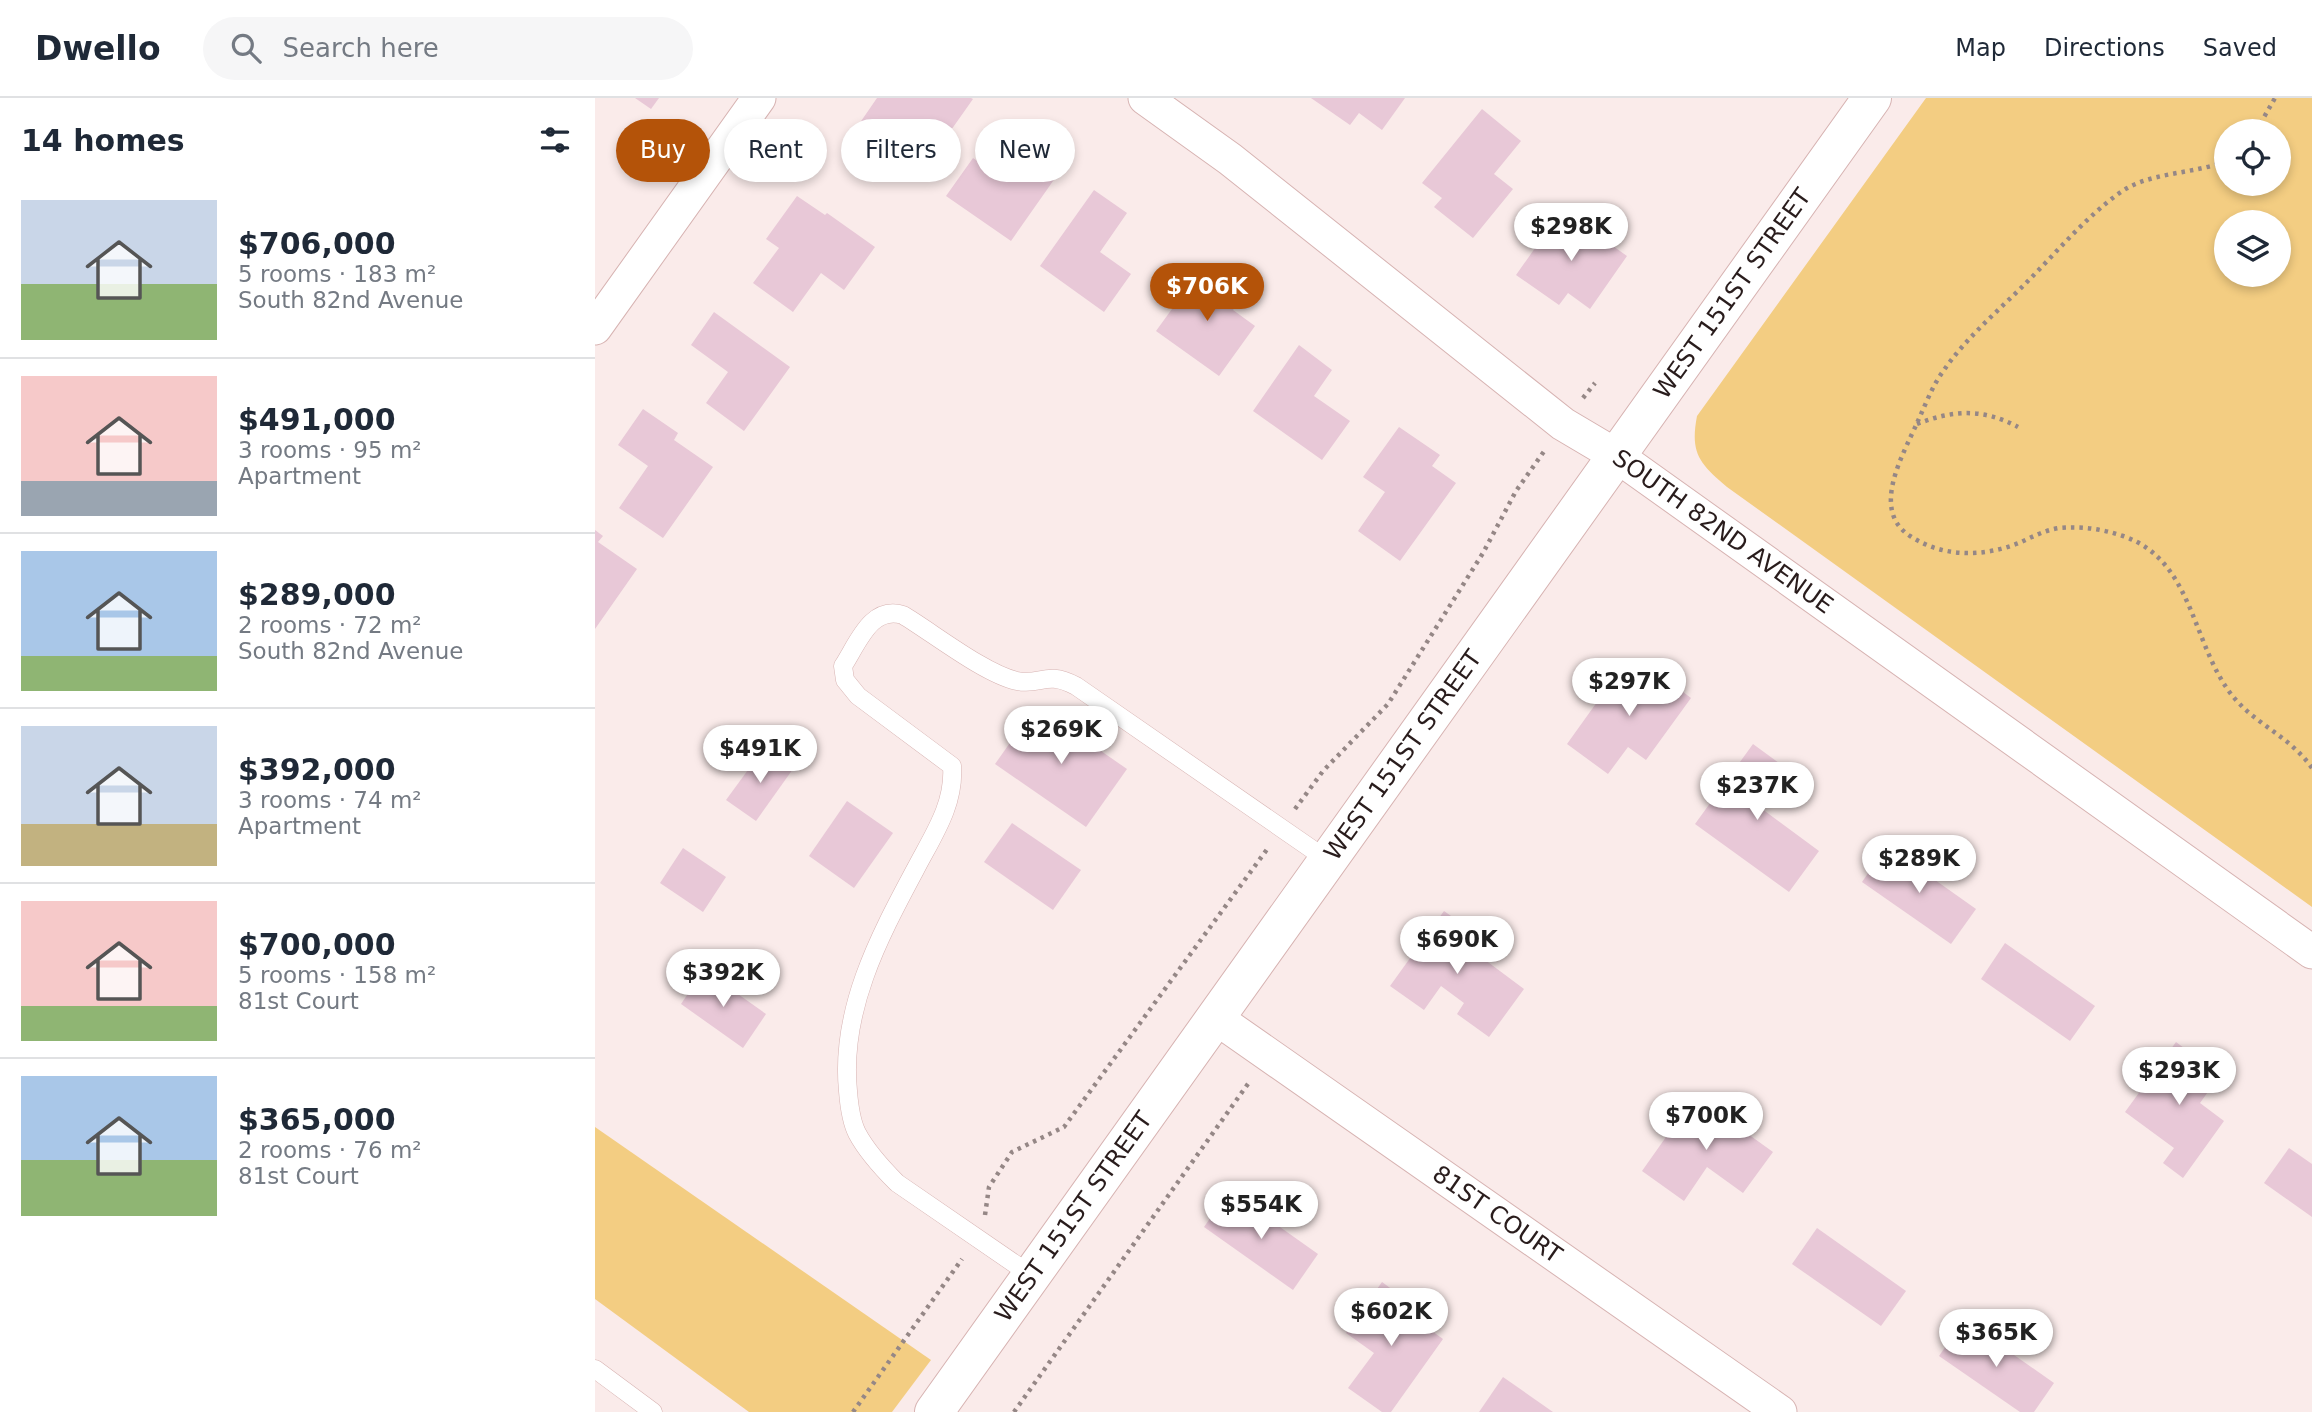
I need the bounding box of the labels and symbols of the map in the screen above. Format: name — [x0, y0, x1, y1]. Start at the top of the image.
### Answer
street label: WEST 151ST STREET — [1648, 183, 1817, 404]
pin: $298K — [1522, 204, 1620, 263]
pin: $706K — [1158, 264, 1256, 323]
street label: SOUTH 82ND AVENUE — [1607, 443, 1838, 620]
street label: WEST 151ST STREET — [1318, 644, 1488, 866]
pin: $297K — [1580, 658, 1678, 718]
pin: $269K — [1012, 706, 1110, 766]
pin: $491K — [711, 726, 809, 785]
pin: $237K — [1708, 762, 1806, 822]
pin: $289K — [1870, 836, 1968, 895]
pin: $690K — [1408, 916, 1506, 976]
pin: $392K — [674, 950, 772, 1009]
pin: $293K — [2130, 1048, 2228, 1107]
pin: $700K — [1657, 1093, 1755, 1152]
street label: WEST 151ST STREET — [989, 1106, 1158, 1327]
street label: 81ST COURT — [1427, 1160, 1567, 1269]
pin: $554K — [1212, 1182, 1310, 1241]
pin: $602K — [1342, 1288, 1440, 1348]
pin: $365K — [1947, 1310, 2045, 1369]

